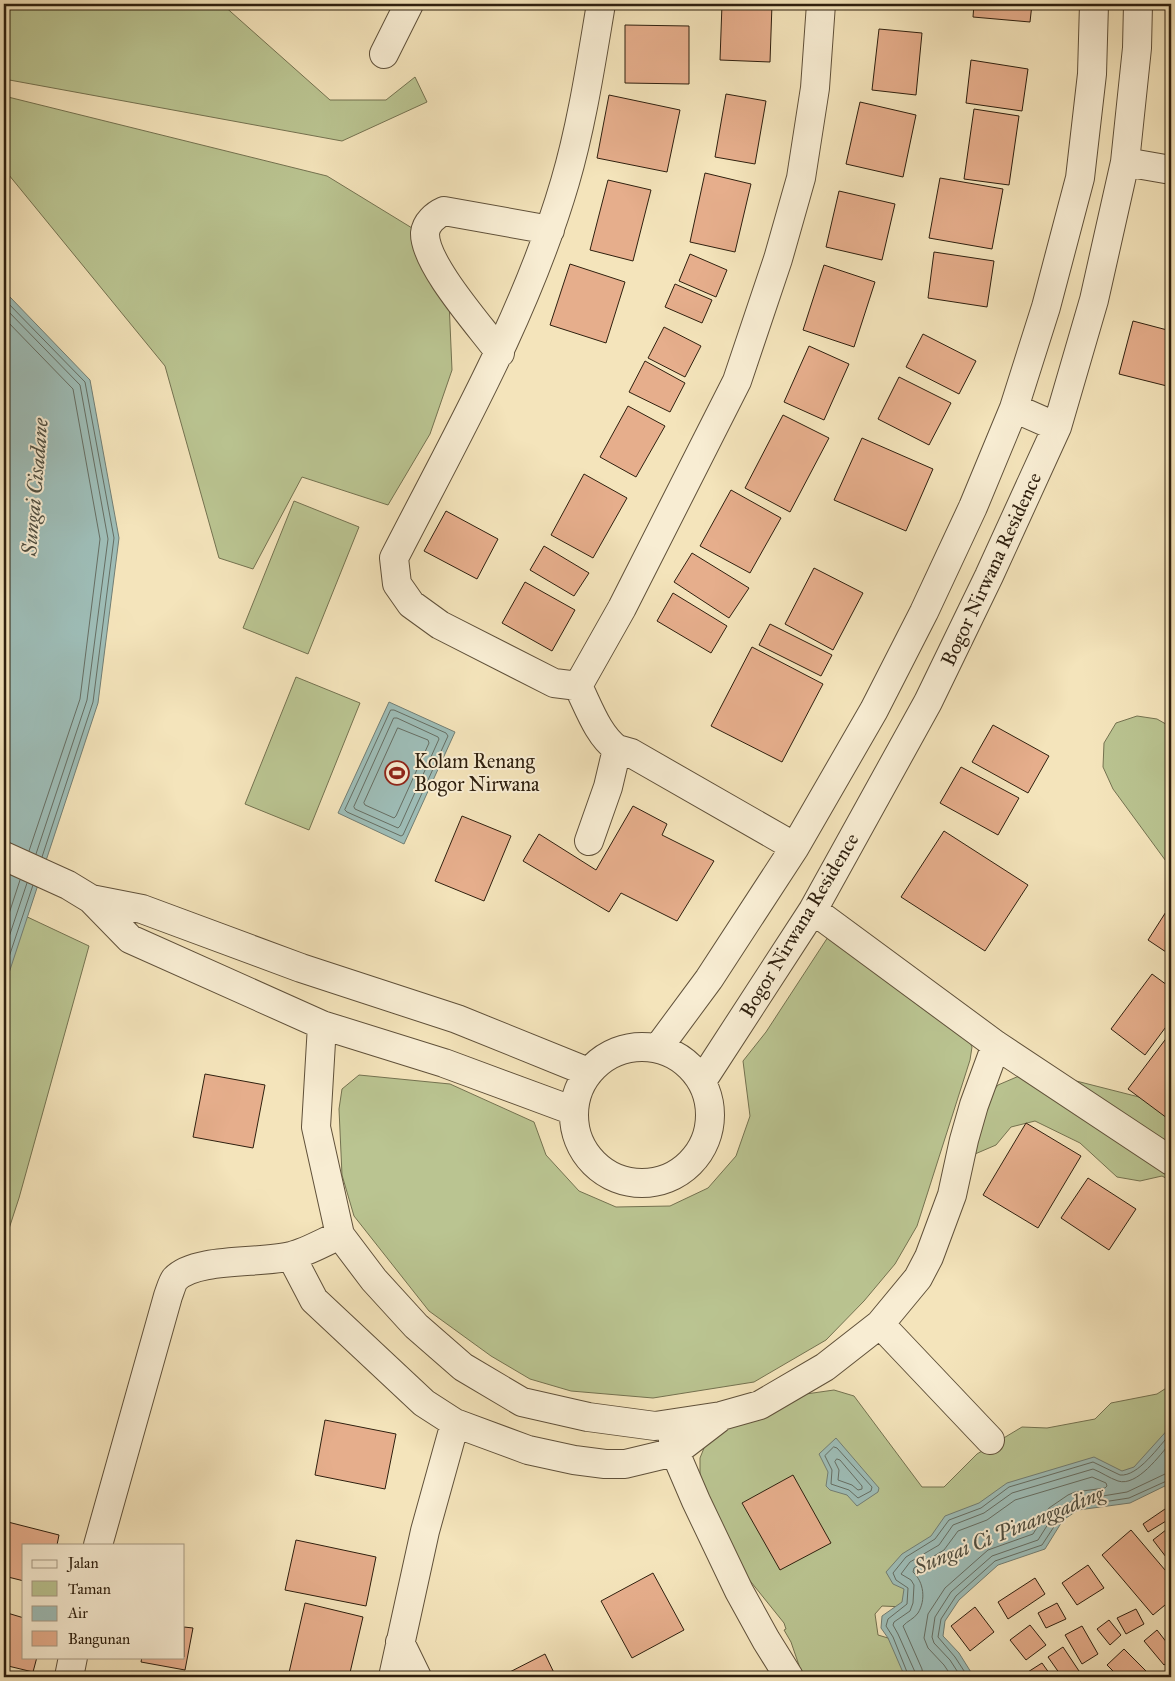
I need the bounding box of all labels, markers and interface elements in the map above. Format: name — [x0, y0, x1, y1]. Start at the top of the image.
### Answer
water label: Sungai Cisadane — [16, 416, 54, 558]
street label: Bogor Nirwana Residence — [936, 468, 1047, 670]
place label: Kolam Renang Bogor Nirwana — [414, 749, 540, 797]
sports icon: Kolam Renang Bogor Nirwana — [384, 760, 410, 786]
street label: Bogor Nirwana Residence — [734, 828, 864, 1022]
water label: Sungai Ci Pinanggading — [909, 1480, 1109, 1580]
legend — [22, 1544, 185, 1658]
text: Jalan — [66, 1554, 99, 1573]
text: Taman — [68, 1580, 111, 1598]
text: Air — [67, 1604, 88, 1622]
text: Bangunan — [68, 1630, 130, 1648]

